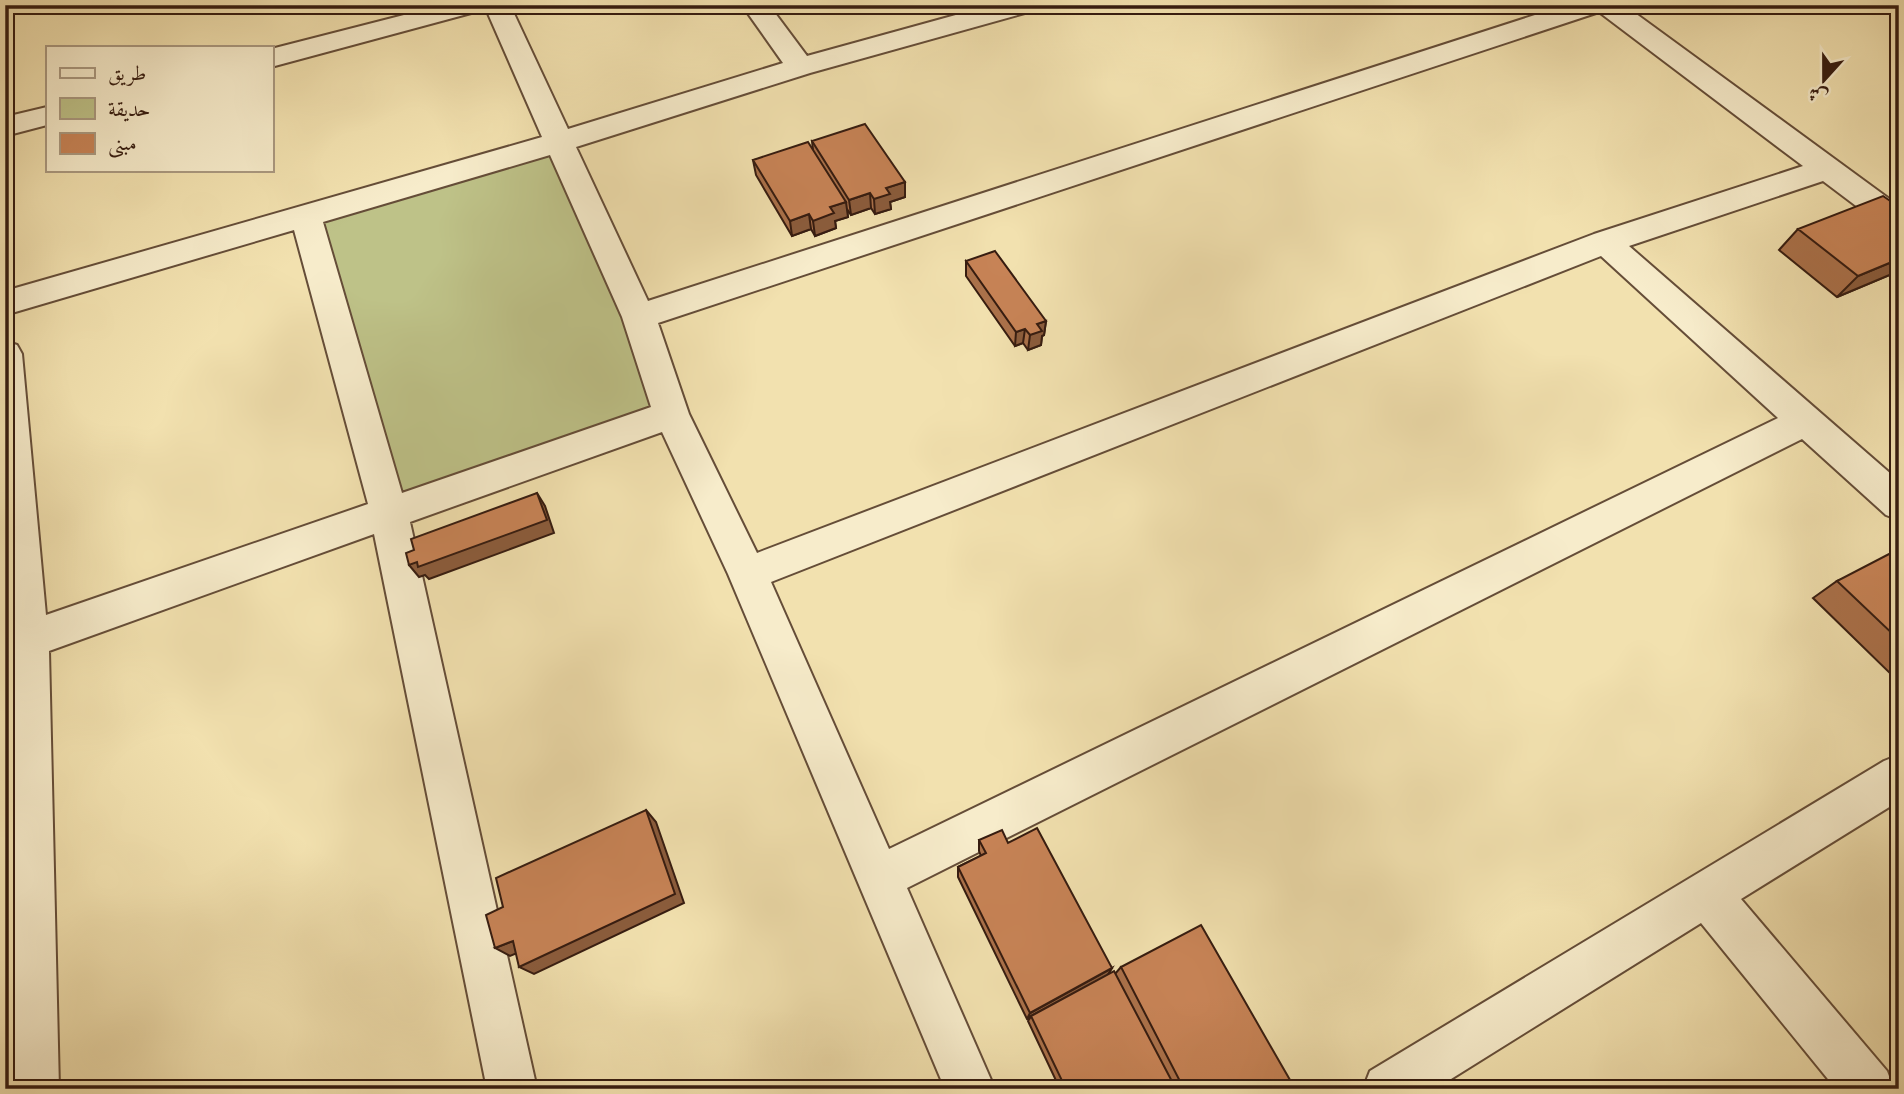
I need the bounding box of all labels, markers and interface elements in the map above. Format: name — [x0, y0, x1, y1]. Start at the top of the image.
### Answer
legend — [46, 46, 273, 172]
north arrow — [1788, 46, 1858, 116]
text: طريق — [108, 61, 146, 87]
text: ش — [1805, 80, 1831, 110]
text: حديقة — [108, 97, 151, 123]
text: مبنى — [108, 131, 137, 158]

